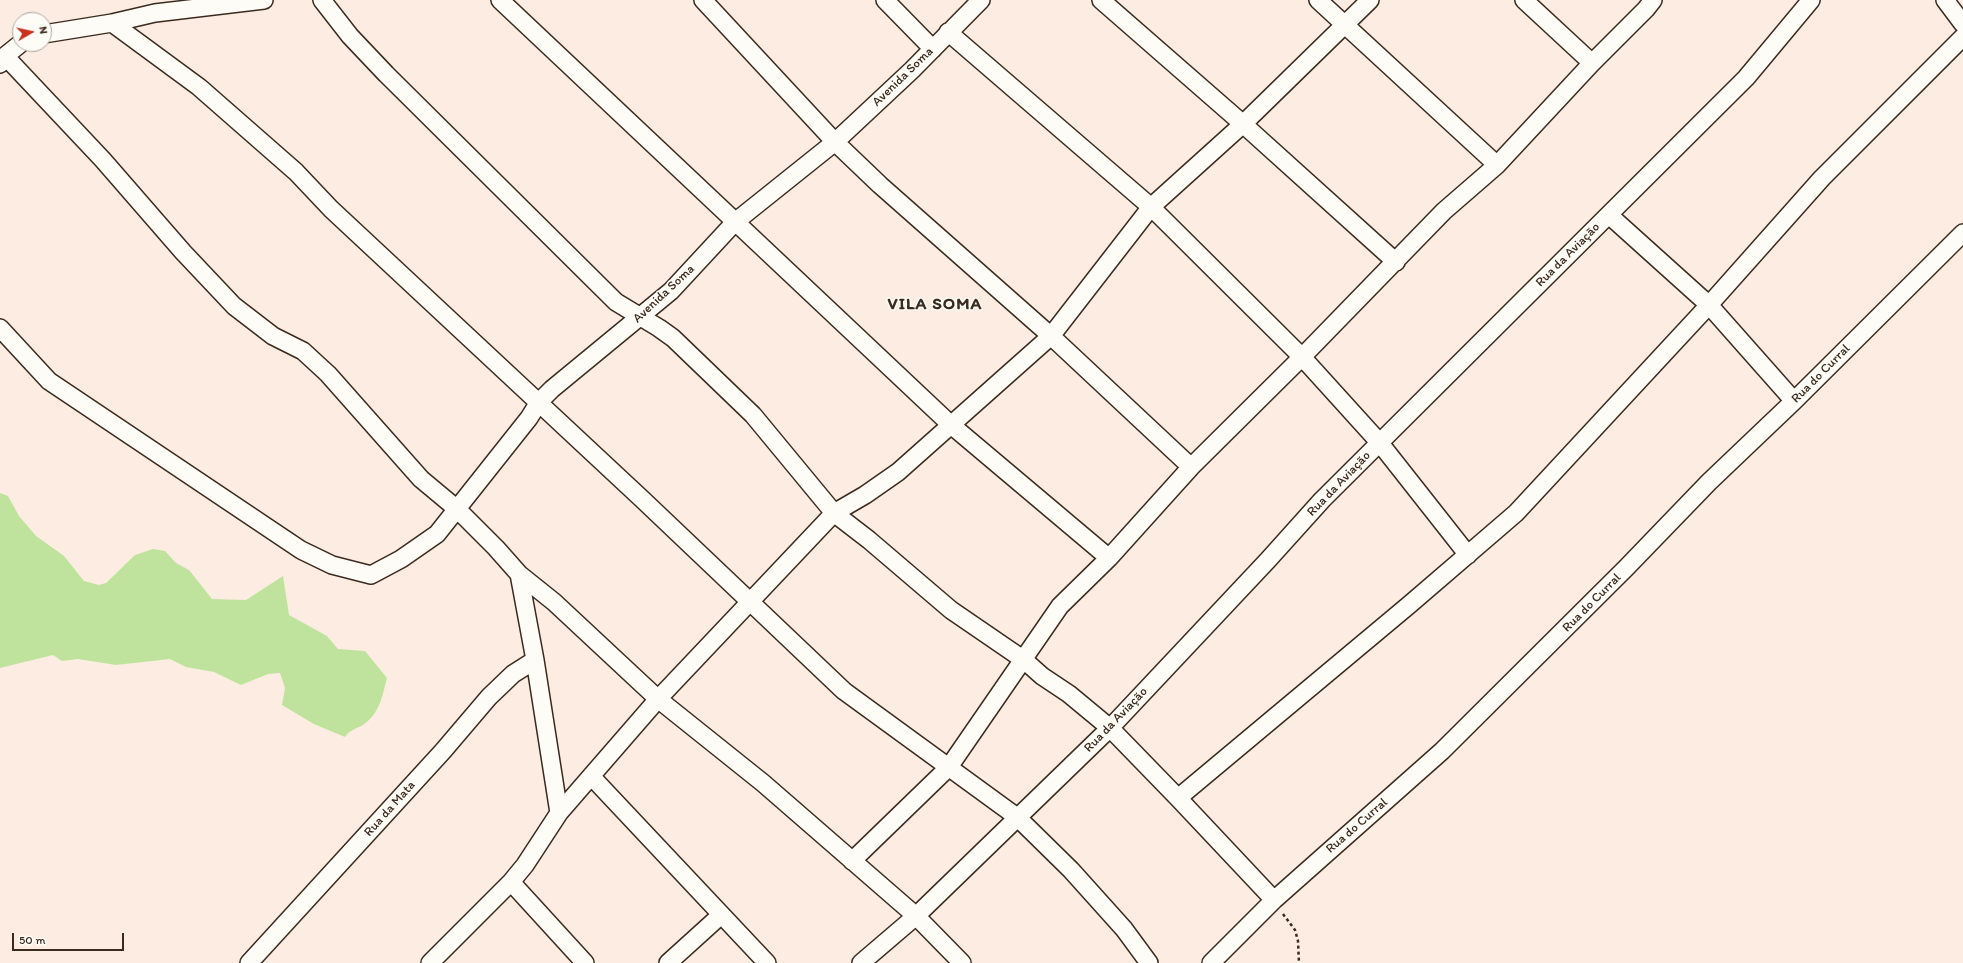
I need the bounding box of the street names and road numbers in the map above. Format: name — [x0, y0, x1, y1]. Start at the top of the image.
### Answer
street label: Avenida Soma — [869, 44, 937, 110]
street label: Rua da Aviação — [1533, 220, 1603, 290]
street label: Avenida Soma — [630, 261, 698, 327]
street label: Rua do Curral — [1788, 341, 1854, 407]
street label: Rua da Aviação — [1304, 448, 1374, 520]
street label: Rua do Curral — [1559, 570, 1625, 636]
street label: Rua da Aviação — [1081, 684, 1151, 756]
street label: Rua da Mata — [361, 778, 419, 840]
street label: Rua do Curral — [1323, 795, 1391, 857]

